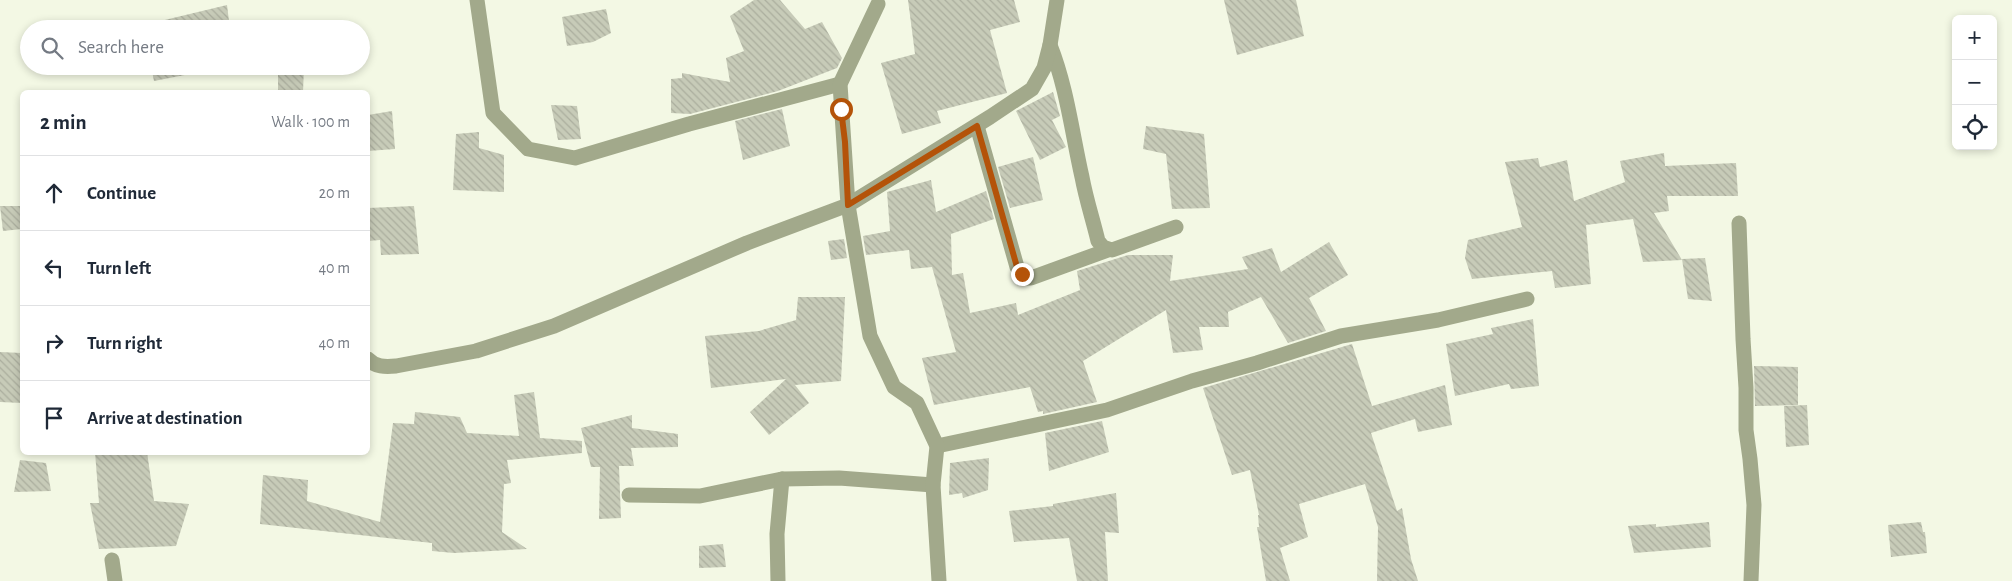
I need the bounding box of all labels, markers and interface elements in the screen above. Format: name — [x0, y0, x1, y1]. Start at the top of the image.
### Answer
map controls — [1952, 15, 1997, 150]
button: + — [1952, 15, 1997, 60]
search box — [20, 20, 370, 75]
icon: search — [38, 34, 66, 62]
text: Search here — [78, 38, 164, 57]
button: − — [1952, 60, 1997, 105]
route start — [830, 98, 853, 121]
button: locate — [1952, 105, 1997, 150]
text: 2 min — [40, 112, 87, 133]
text: Walk · 100 m — [271, 114, 350, 130]
icon: ahead — [40, 179, 68, 207]
text: Continue — [87, 184, 156, 203]
text: 20 m — [319, 185, 350, 201]
icon: left — [40, 254, 68, 282]
text: Turn left — [87, 259, 151, 278]
text: 40 m — [318, 260, 350, 276]
route end — [1011, 263, 1034, 286]
icon: right — [40, 329, 68, 357]
text: Turn right — [87, 334, 162, 353]
text: 40 m — [318, 335, 350, 351]
icon: arrive — [40, 404, 68, 432]
text: Arrive at destination — [87, 409, 243, 428]

